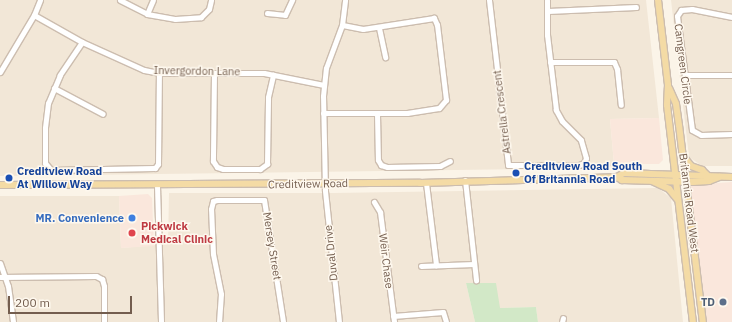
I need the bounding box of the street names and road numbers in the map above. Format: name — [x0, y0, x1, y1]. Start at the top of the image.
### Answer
street label: Camgreen Circle — [672, 23, 694, 105]
street label: Invergordon Lane — [154, 64, 240, 78]
street label: Astrella Crescent — [490, 69, 514, 155]
street label: Britannia Road West — [676, 153, 702, 253]
street label: Creditview Road — [268, 177, 348, 191]
street label: Mersey Street — [260, 211, 284, 281]
street label: Duval Drive — [322, 224, 340, 282]
street label: Weir Chase — [376, 233, 396, 289]

